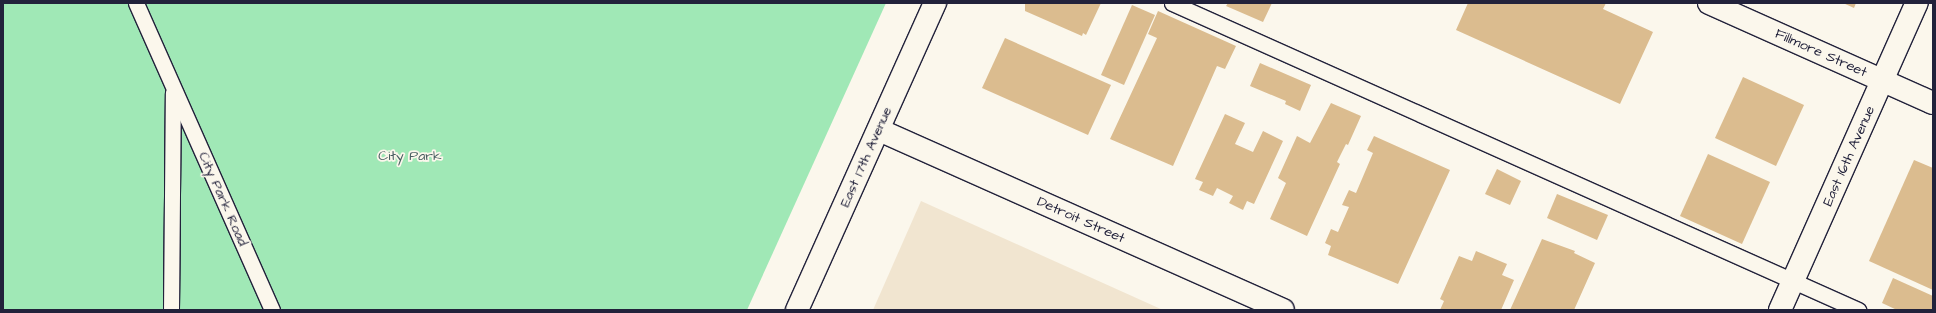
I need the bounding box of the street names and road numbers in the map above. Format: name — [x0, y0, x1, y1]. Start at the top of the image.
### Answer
street label: Fillmore Street — [1772, 25, 1870, 81]
street label: East 16th Avenue — [1819, 103, 1879, 209]
street label: East 17th Avenue — [836, 104, 896, 210]
street label: City Park Road — [195, 149, 251, 249]
street label: Detroit Street — [1034, 193, 1128, 247]

